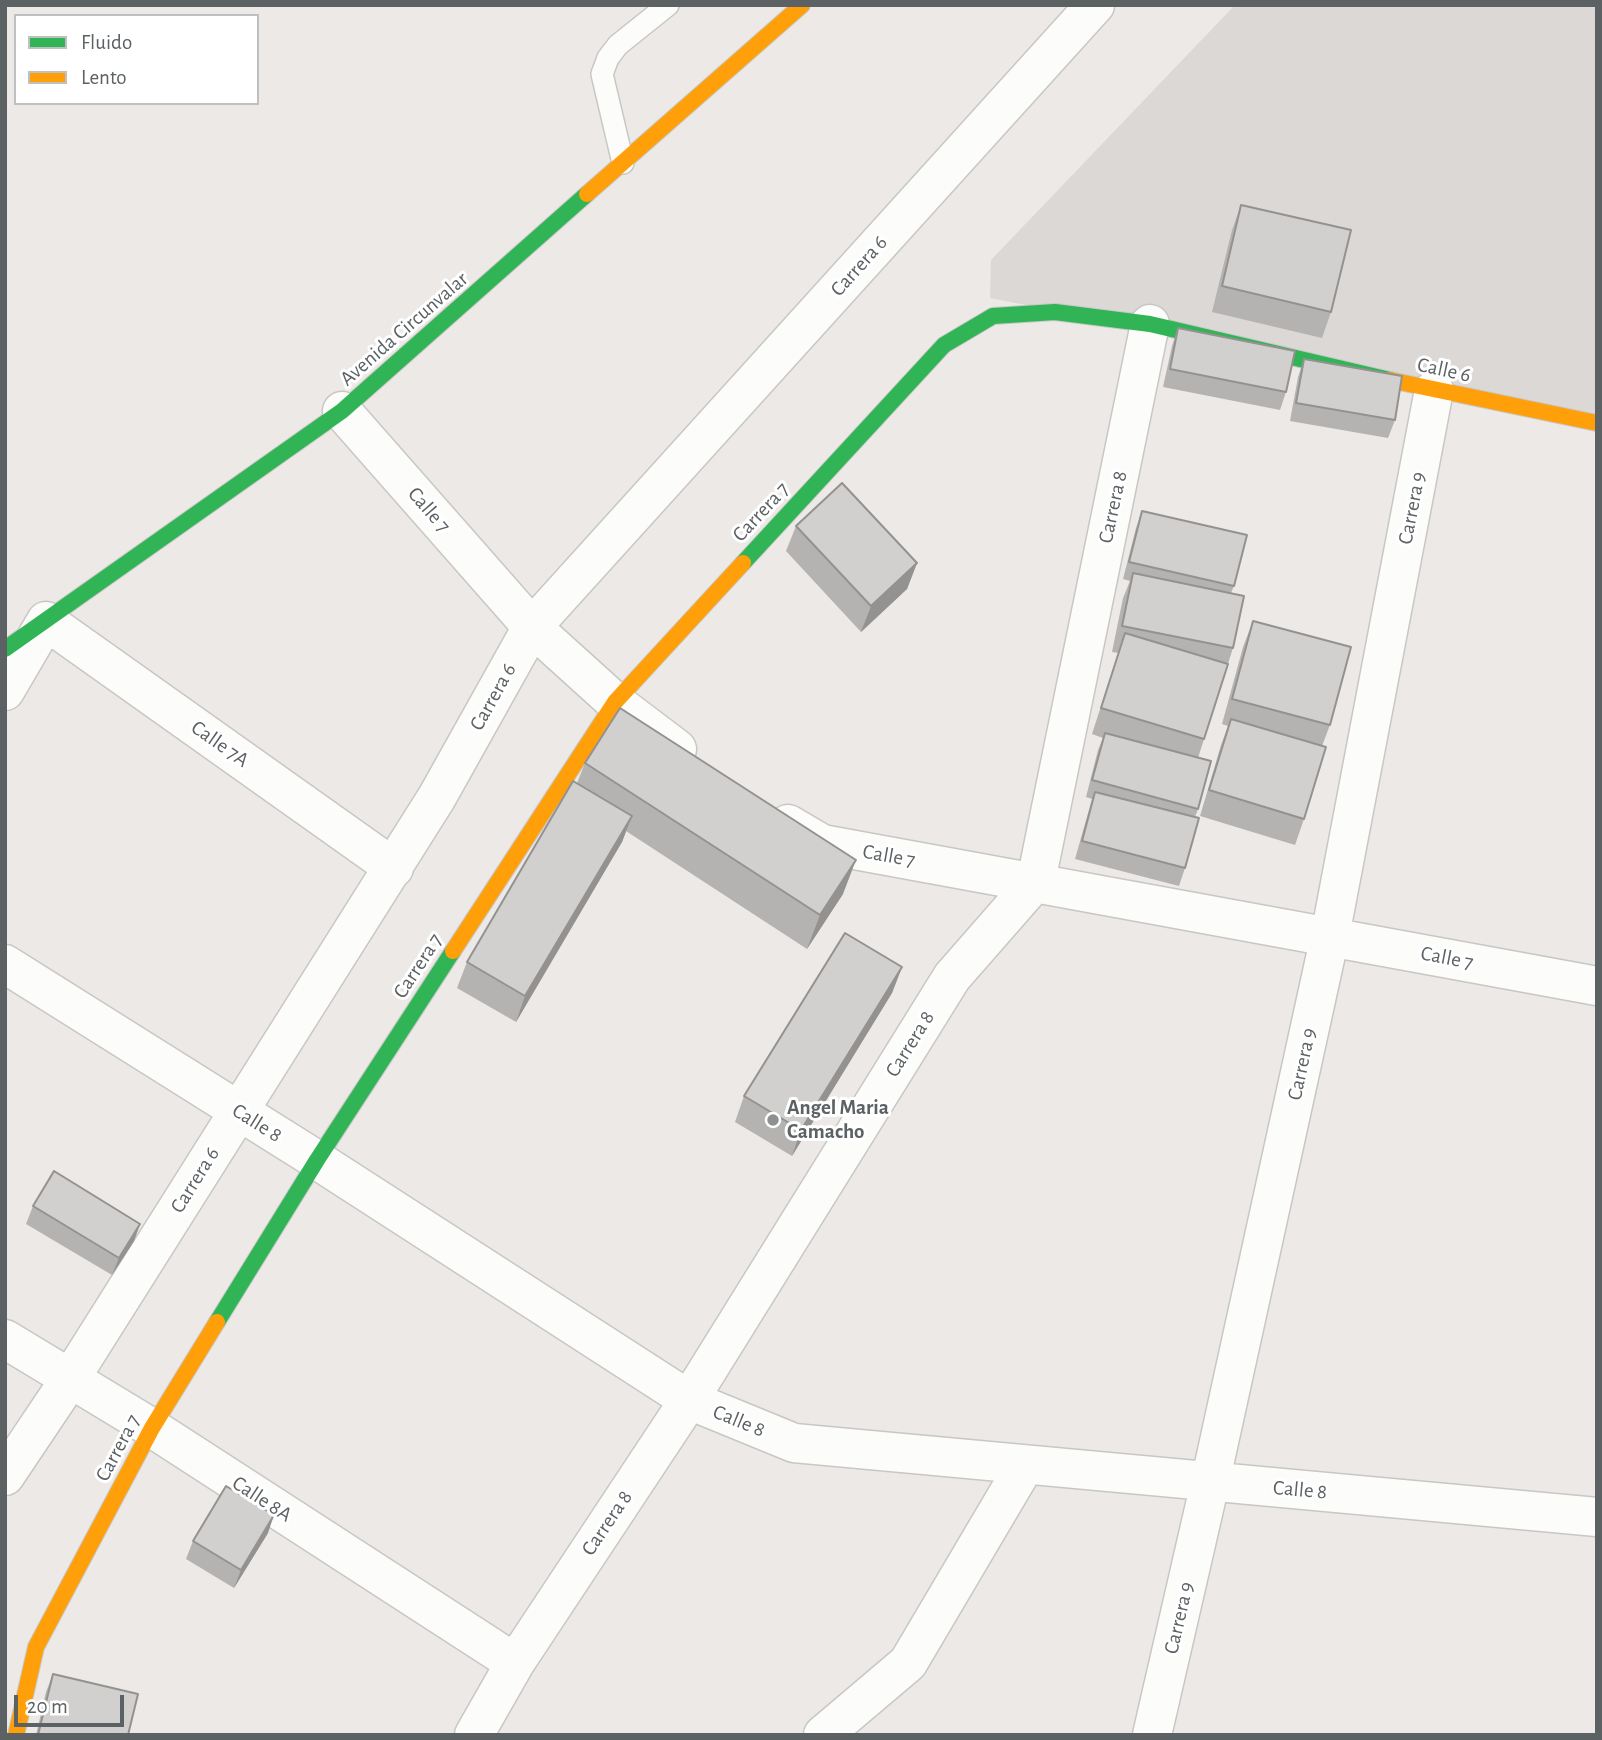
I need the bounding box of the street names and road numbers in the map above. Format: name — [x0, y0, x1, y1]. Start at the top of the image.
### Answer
street label: Carrera 6 — [825, 230, 893, 302]
street label: Avenida Circunvalar — [335, 267, 473, 391]
street label: Calle 6 — [1415, 352, 1473, 388]
street label: Carrera 8 — [1093, 469, 1133, 545]
street label: Carrera 9 — [1393, 470, 1431, 546]
street label: Carrera 7 — [727, 477, 795, 547]
street label: Calle 7 — [402, 482, 456, 538]
street label: Carrera 6 — [464, 659, 522, 735]
street label: Calle 7A — [186, 715, 254, 773]
street label: Calle 7 — [861, 839, 917, 873]
street label: Carrera 7 — [388, 929, 448, 1003]
street label: Calle 7 — [1419, 941, 1475, 975]
street label: Carrera 8 — [880, 1006, 940, 1082]
street label: Carrera 9 — [1282, 1026, 1322, 1102]
street label: Calle 8 — [227, 1098, 287, 1148]
street label: Carrera 6 — [165, 1142, 225, 1218]
street label: Calle 8 — [709, 1399, 769, 1443]
street label: Carrera 7 — [90, 1410, 146, 1486]
street label: Calle 8A — [227, 1470, 297, 1528]
street label: Calle 8 — [1272, 1475, 1328, 1505]
street label: Carrera 8 — [576, 1486, 638, 1560]
street label: Carrera 9 — [1158, 1579, 1200, 1657]

